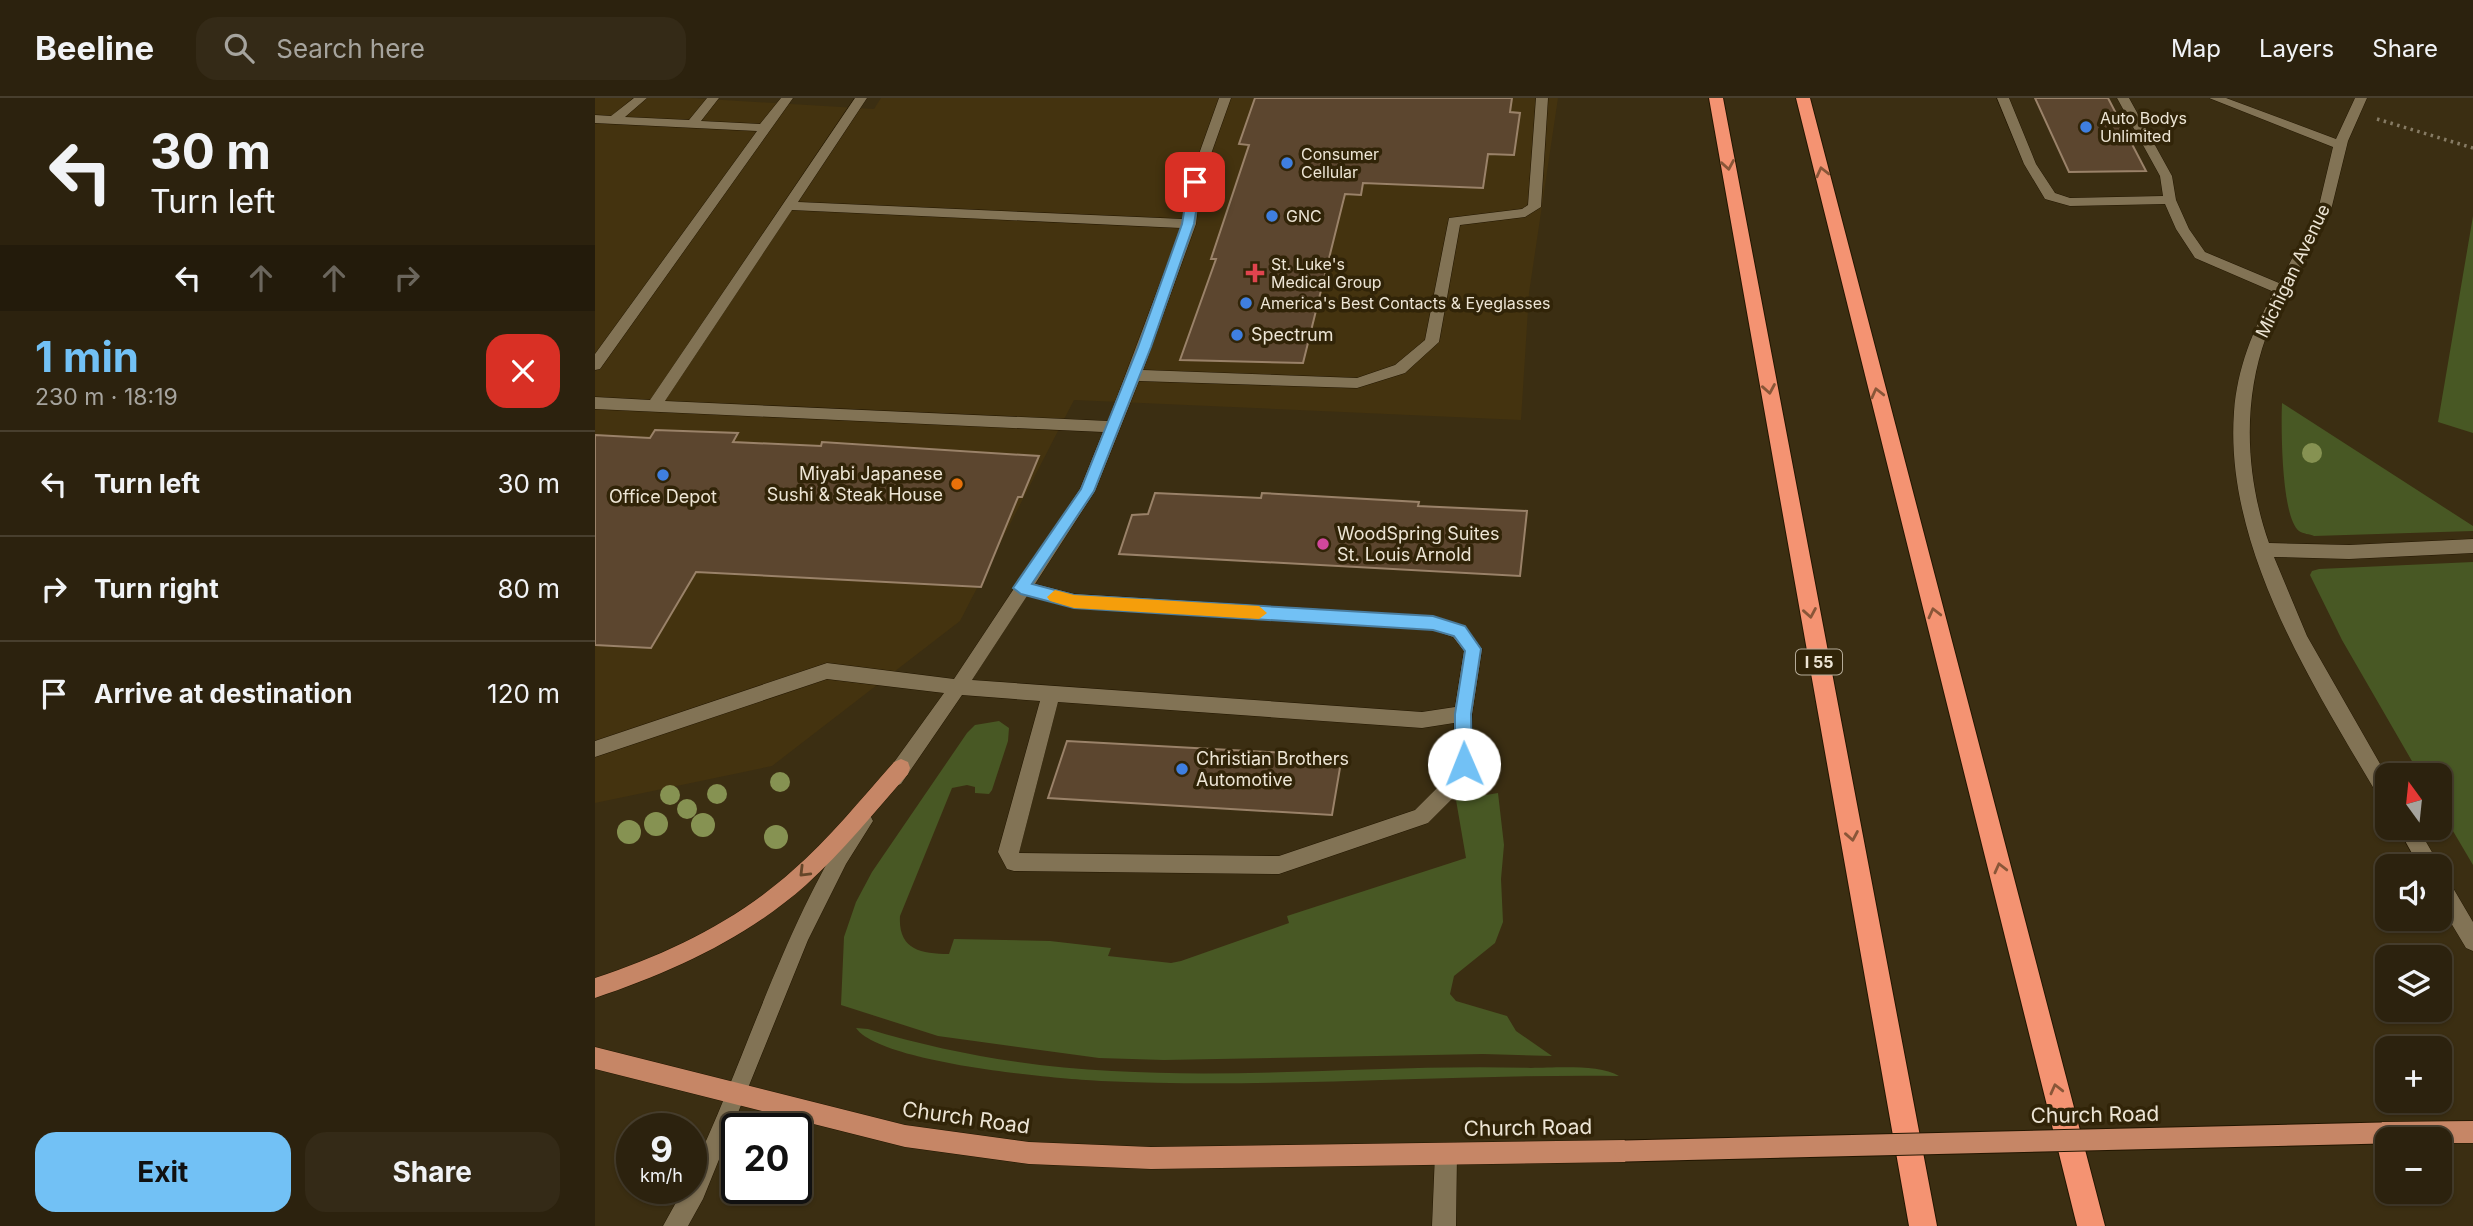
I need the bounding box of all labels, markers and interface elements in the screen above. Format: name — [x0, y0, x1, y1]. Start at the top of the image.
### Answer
search box — [196, 17, 686, 80]
text: Beeline — [35, 28, 154, 68]
icon: search — [220, 29, 258, 67]
text: Search here — [276, 33, 425, 64]
text: Map — [2171, 34, 2221, 63]
text: Layers — [2259, 34, 2334, 63]
text: Share — [2372, 34, 2438, 63]
place label: Auto Bodys Unlimited — [2100, 108, 2187, 146]
marker: Auto Bodys Unlimited — [2078, 119, 2094, 135]
text: 30 m — [150, 122, 271, 181]
icon: left — [35, 126, 126, 217]
place label: Consumer Cellular — [1301, 144, 1379, 182]
pin — [1165, 152, 1225, 212]
marker: Consumer Cellular — [1279, 155, 1295, 171]
one-way arrow — [1720, 159, 1735, 171]
icon: arrive — [1176, 163, 1214, 201]
one-way arrow — [1816, 166, 1830, 178]
text: Turn left — [150, 182, 275, 221]
street label: Michigan Avenue — [2251, 201, 2334, 341]
place label: GNC — [1286, 206, 1322, 226]
marker: GNC — [1264, 208, 1280, 224]
place label: St. Luke's Medical Group — [1271, 254, 1382, 292]
icon: left — [169, 259, 207, 297]
icon: ahead — [242, 259, 280, 297]
icon: ahead — [315, 259, 353, 297]
icon: right — [388, 259, 426, 297]
marker: St. Luke's Medical Group — [1245, 263, 1265, 283]
place label: America's Best Contacts & Eyeglasses — [1260, 293, 1551, 313]
marker: America's Best Contacts & Eyeglasses — [1238, 295, 1254, 311]
place label: Spectrum — [1251, 324, 1333, 345]
marker: Spectrum — [1229, 327, 1245, 343]
text: 1 min — [35, 331, 139, 382]
button: close — [486, 334, 560, 408]
text: 230 m · 18:19 — [35, 383, 178, 411]
one-way arrow — [1761, 383, 1776, 395]
one-way arrow — [1871, 387, 1885, 399]
place label: Miyabi Japanese Sushi & Steak House — [767, 463, 943, 505]
icon: left — [35, 465, 73, 503]
marker: Office Depot — [655, 467, 671, 483]
text: Turn left — [94, 468, 200, 499]
text: 30 m — [497, 468, 560, 499]
marker: Miyabi Japanese Sushi & Steak House — [949, 476, 965, 492]
place label: Office Depot — [609, 486, 717, 507]
place label: WoodSpring Suites St. Louis Arnold — [1337, 523, 1499, 565]
marker: WoodSpring Suites St. Louis Arnold — [1315, 536, 1331, 552]
icon: right — [35, 570, 73, 608]
text: Turn right — [94, 573, 219, 604]
text: 80 m — [497, 573, 560, 604]
one-way arrow — [1802, 607, 1817, 619]
one-way arrow — [1928, 607, 1942, 619]
road number: I 55 — [1796, 650, 1842, 674]
icon: arrive — [35, 675, 73, 713]
text: Arrive at destination — [94, 678, 353, 709]
text: 120 m — [487, 678, 560, 709]
position arrow — [1427, 727, 1501, 801]
place label: Christian Brothers Automotive — [1196, 748, 1349, 790]
marker: Christian Brothers Automotive — [1174, 761, 1190, 777]
north arrow — [2375, 763, 2452, 840]
map controls — [2375, 763, 2452, 1204]
one-way arrow — [1843, 830, 1858, 842]
button: sound — [2375, 854, 2452, 931]
one-way arrow — [1994, 862, 2008, 874]
one-way arrow — [799, 864, 812, 877]
button: layers — [2375, 945, 2452, 1022]
button: + — [2375, 1036, 2452, 1113]
one-way arrow — [2050, 1083, 2064, 1095]
street label: Church Road — [901, 1096, 1032, 1139]
street label: Church Road — [2030, 1101, 2160, 1128]
speed limit sign: 20 — [721, 1113, 812, 1204]
street label: Church Road — [1463, 1114, 1593, 1141]
button: − — [2375, 1127, 2452, 1204]
text: 9 — [650, 1128, 673, 1170]
button: Exit — [35, 1132, 291, 1212]
button: Share — [305, 1132, 560, 1212]
text: km/h — [640, 1165, 683, 1186]

